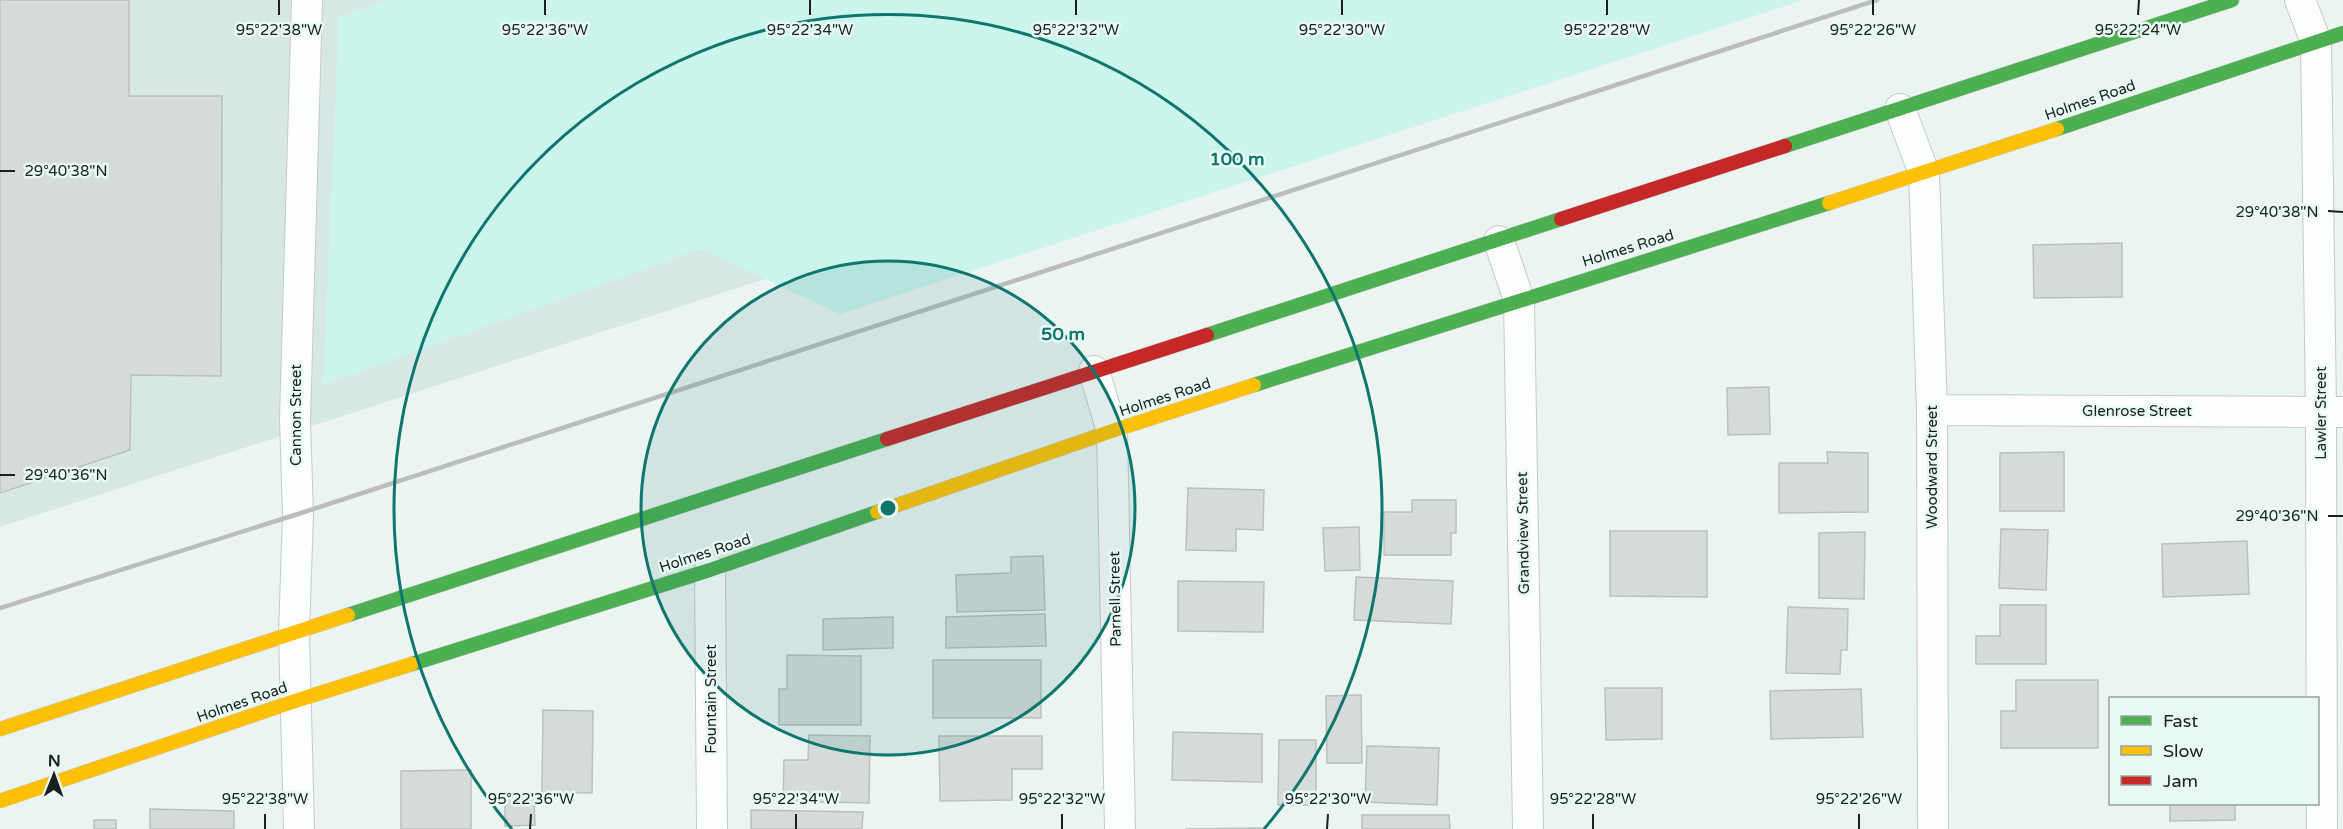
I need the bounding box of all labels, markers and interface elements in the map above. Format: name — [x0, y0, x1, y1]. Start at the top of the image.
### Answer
text: 95°22'38"W — [236, 21, 322, 39]
text: 95°22'36"W — [502, 21, 588, 39]
text: 95°22'34"W — [767, 21, 853, 39]
text: 95°22'32"W — [1033, 21, 1119, 39]
text: 95°22'30"W — [1299, 21, 1385, 39]
text: 95°22'28"W — [1564, 21, 1650, 39]
text: 95°22'26"W — [1830, 21, 1916, 39]
text: 95°22'24"W — [2095, 21, 2181, 39]
street label: Holmes Road — [2042, 76, 2138, 124]
text: 100 m — [1209, 148, 1265, 170]
text: 29°40'38"N — [24, 162, 108, 180]
text: 29°40'38"N — [2235, 203, 2319, 221]
street label: Holmes Road — [1580, 226, 1676, 270]
text: 50 m — [1041, 323, 1085, 345]
street label: Cannon Street — [287, 364, 305, 466]
street label: Lawler Street — [2312, 366, 2330, 460]
street label: Holmes Road — [1117, 374, 1213, 420]
street label: Glenrose Street — [2082, 402, 2192, 420]
street label: Woodward Street — [1923, 405, 1941, 529]
text: 29°40'36"N — [24, 466, 108, 484]
street label: Grandview Street — [1513, 471, 1533, 595]
centre of rings — [878, 498, 898, 518]
text: 29°40'36"N — [2235, 507, 2319, 525]
street label: Holmes Road — [657, 530, 753, 576]
street label: Parnell Street — [1105, 551, 1125, 647]
street label: Fountain Street — [702, 644, 720, 754]
street label: Holmes Road — [194, 678, 290, 726]
legend — [2109, 697, 2319, 805]
text: Fast — [2163, 710, 2198, 732]
text: Slow — [2163, 740, 2204, 762]
north arrow — [24, 745, 84, 805]
text: N — [48, 751, 61, 771]
text: Jam — [2163, 770, 2198, 792]
text: 95°22'38"W — [222, 790, 308, 808]
text: 95°22'36"W — [488, 790, 574, 808]
text: 95°22'34"W — [753, 790, 839, 808]
text: 95°22'32"W — [1019, 790, 1105, 808]
text: 95°22'30"W — [1285, 790, 1371, 808]
text: 95°22'28"W — [1550, 790, 1636, 808]
text: 95°22'26"W — [1816, 790, 1902, 808]

